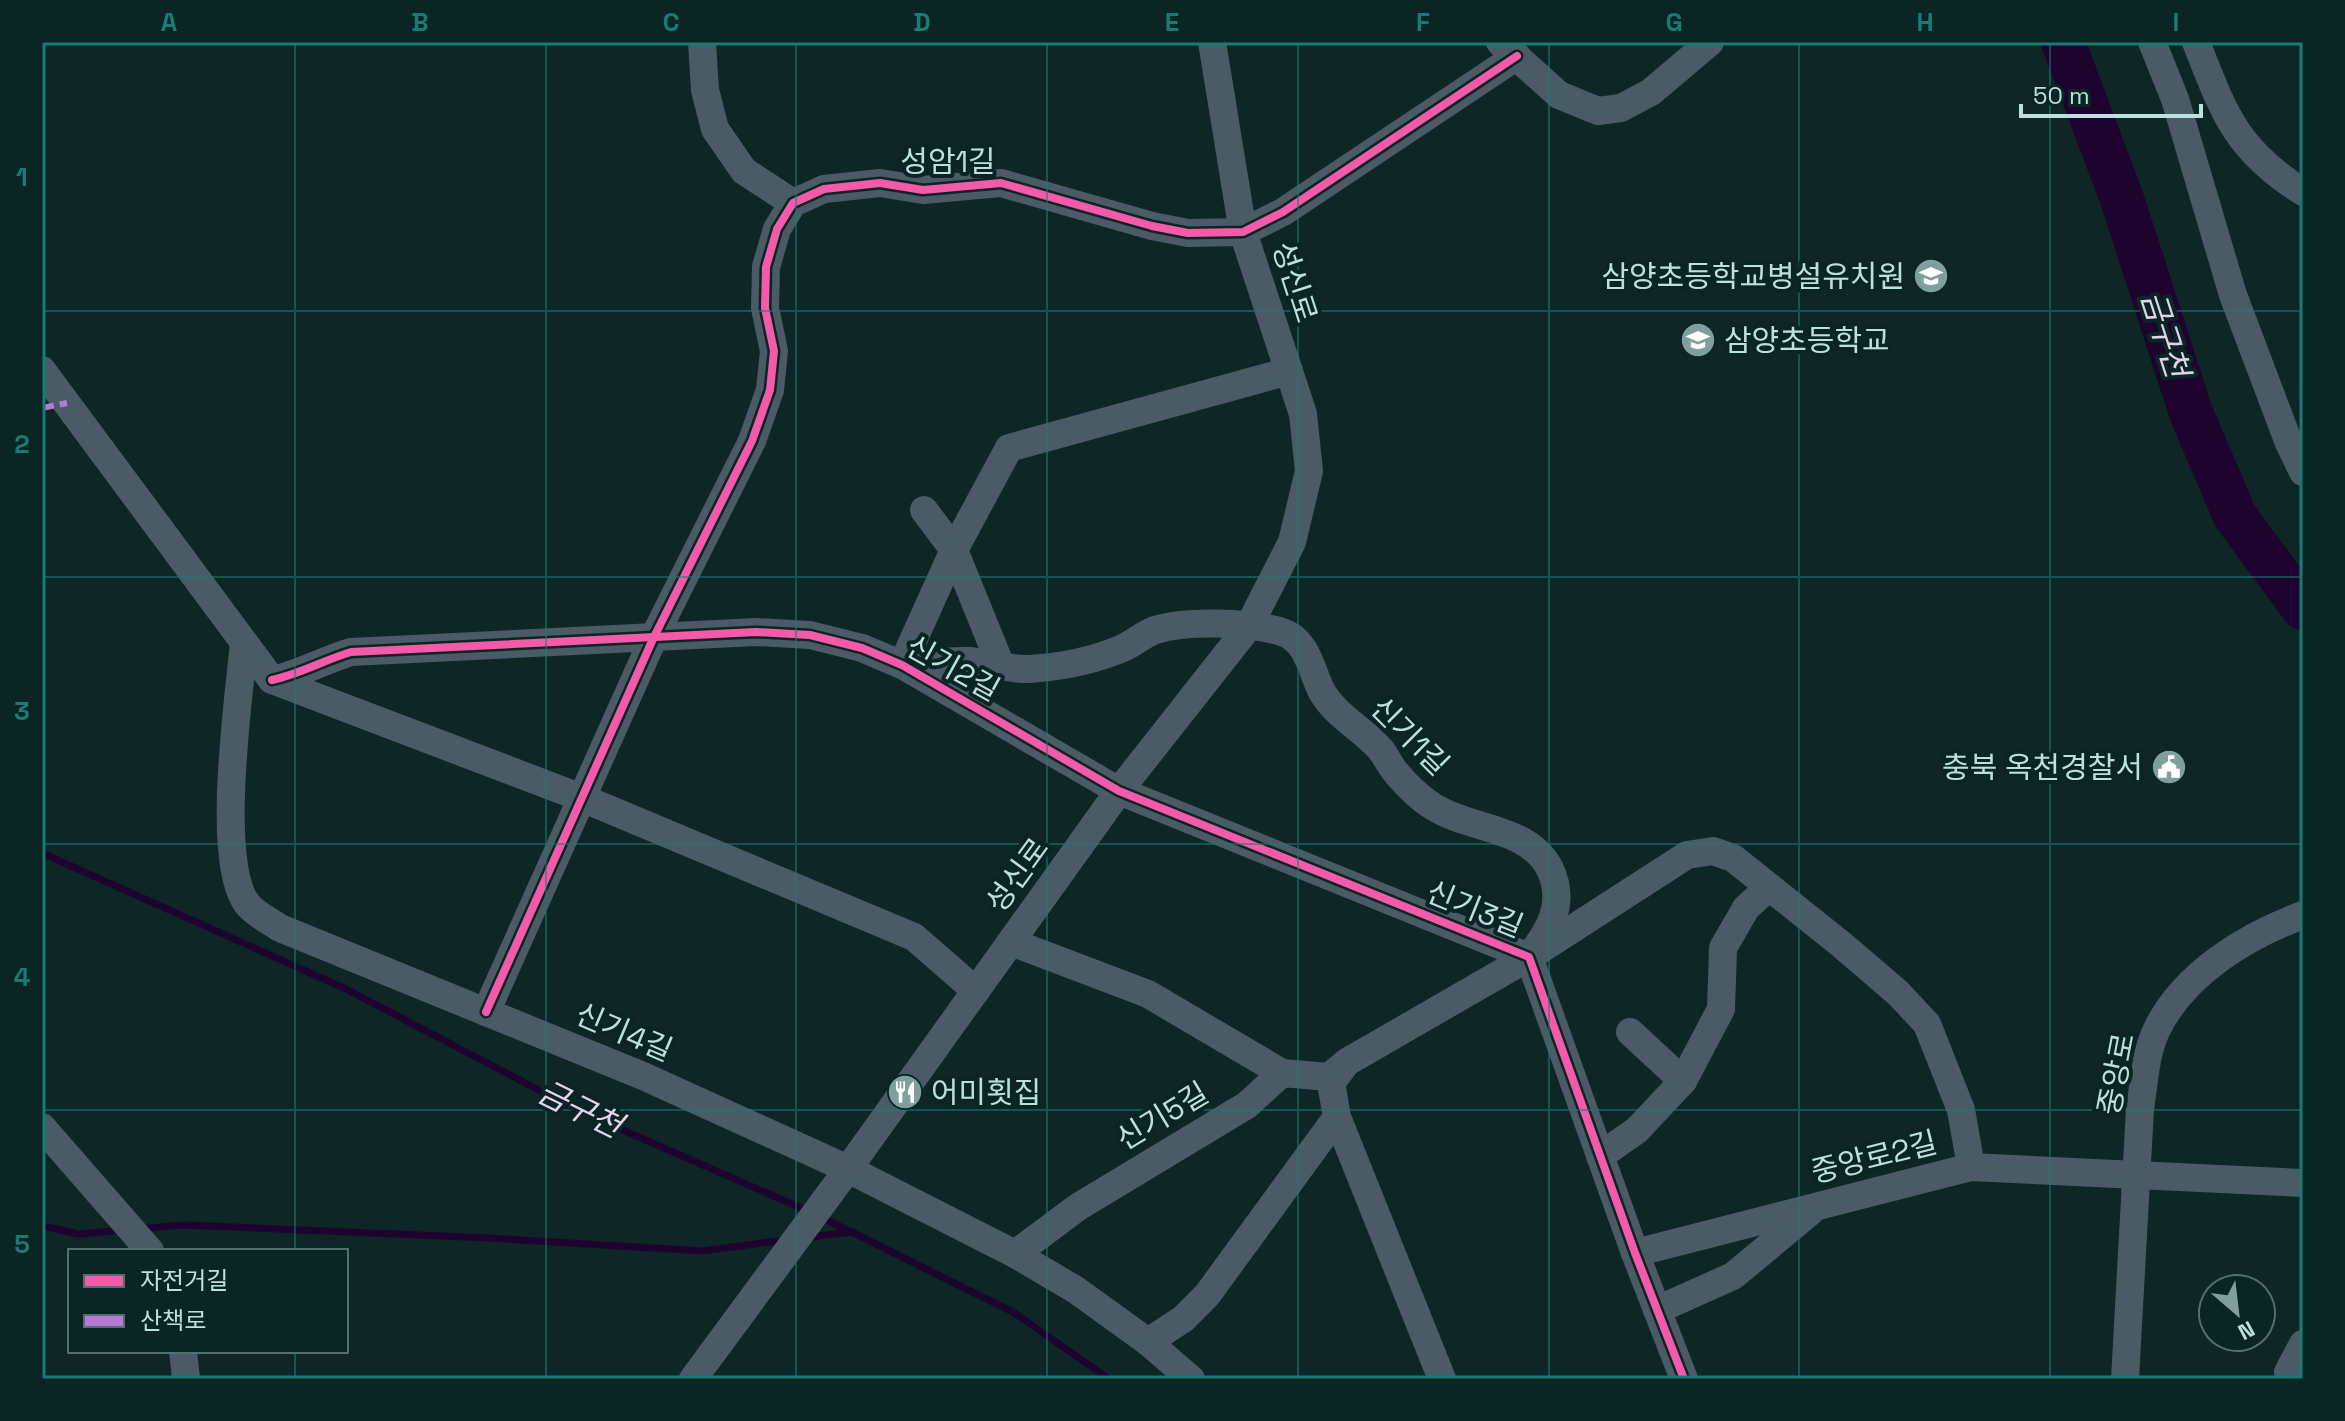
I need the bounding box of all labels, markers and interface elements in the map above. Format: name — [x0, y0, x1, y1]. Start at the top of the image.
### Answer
text: A — [161, 5, 178, 39]
text: B — [411, 5, 429, 39]
text: C — [663, 5, 679, 39]
text: D — [913, 5, 931, 39]
text: E — [1165, 5, 1179, 39]
text: F — [1416, 5, 1430, 39]
text: G — [1665, 5, 1683, 39]
text: H — [1916, 5, 1934, 39]
text: I — [2173, 5, 2179, 39]
scale bar — [2021, 68, 2201, 118]
text: 50 m — [2033, 80, 2090, 111]
street label: 성암1길 — [900, 142, 996, 181]
text: 1 — [16, 160, 28, 194]
street label: 성신로 — [1264, 237, 1326, 327]
place label: 삼양초등학교병설유치원 — [1601, 257, 1905, 296]
school or university icon: 삼양초등학교병설유치원 — [1912, 257, 1950, 295]
water label: 금구천 — [2132, 286, 2199, 386]
school or university icon: 삼양초등학교 — [1679, 321, 1717, 359]
place label: 삼양초등학교 — [1724, 321, 1890, 360]
text: 2 — [14, 427, 30, 461]
street label: 신기2길 — [899, 626, 1007, 710]
street label: 신기1길 — [1363, 689, 1457, 783]
text: 3 — [14, 694, 30, 728]
place label: 충북 옥천경찰서 — [1942, 748, 2143, 787]
public building icon: 충북 옥천경찰서 — [2150, 748, 2188, 786]
street label: 성신로 — [977, 830, 1057, 920]
street label: 신기3길 — [1421, 872, 1529, 946]
text: 4 — [14, 960, 30, 994]
street label: 신기4길 — [570, 994, 678, 1070]
street label: 중앙로 — [2089, 1030, 2143, 1118]
water label: 금구천 — [532, 1072, 632, 1148]
restaurant icon: 어미횟집 — [886, 1073, 924, 1111]
place label: 어미횟집 — [931, 1073, 1041, 1112]
street label: 신기5길 — [1109, 1073, 1215, 1159]
street label: 중앙로2길 — [1807, 1123, 1941, 1191]
text: 5 — [14, 1227, 30, 1261]
legend — [68, 1249, 348, 1353]
text: 자전거길 — [140, 1265, 228, 1296]
north arrow — [2197, 1273, 2277, 1353]
text: 산책로 — [140, 1305, 206, 1336]
text: N — [2233, 1315, 2259, 1346]

